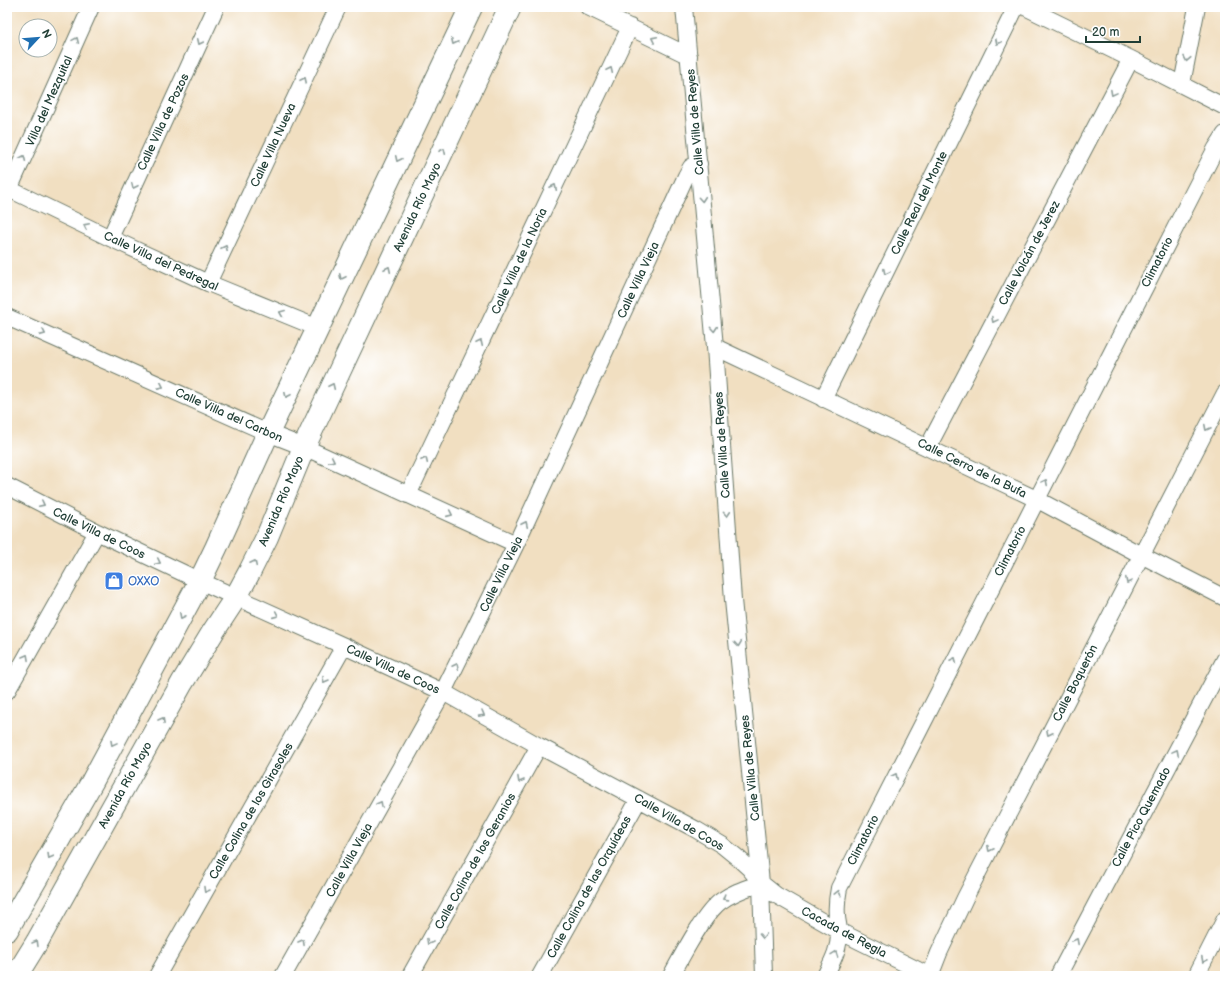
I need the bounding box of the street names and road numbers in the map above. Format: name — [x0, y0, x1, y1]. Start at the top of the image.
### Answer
street label: Villa del Mezquital — [23, 53, 76, 149]
street label: Calle Villa de Reyes — [683, 68, 708, 176]
street label: Calle Villa de Pozos — [134, 71, 193, 173]
street label: Calle Villa Nueva — [247, 100, 300, 190]
street label: Calle Real del Monte — [888, 149, 951, 258]
street label: Avenida Río Mayo — [390, 160, 445, 254]
street label: Calle Volcán de Jerez — [996, 198, 1063, 308]
street label: Calle Villa de la Noria — [488, 205, 551, 317]
street label: Calle Villa del Pedregal — [101, 228, 220, 295]
street label: Climatorio — [1138, 234, 1177, 290]
street label: Calle Villa Vieja — [614, 239, 663, 321]
street label: Calle Villa del Carbon — [173, 385, 285, 446]
street label: Calle Villa de Reyes — [711, 391, 734, 499]
street label: Calle Cerro de la Bufa — [915, 435, 1029, 502]
street label: Avenida Río Mayo — [256, 454, 307, 549]
street label: Calle Villa de Coos — [50, 504, 148, 562]
street label: Climatorio — [991, 523, 1030, 579]
street label: Calle Villa Vieja — [477, 534, 526, 615]
street label: Calle Villa de Coos — [344, 641, 442, 698]
street label: Calle Boquerón — [1050, 642, 1101, 724]
street label: Calle Villa de Reyes — [737, 714, 764, 822]
street label: Avenida Río Mayo — [95, 739, 156, 831]
street label: Calle Colina de los Girasoles — [206, 740, 297, 882]
street label: Calle Pico Quemado — [1109, 764, 1174, 870]
street label: Calle Colina de los Geranios — [432, 790, 519, 932]
street label: Calle Villa de Coos — [631, 791, 726, 854]
street label: Climatorio — [844, 812, 883, 868]
street label: Calle Colina de las Orquídeas — [544, 813, 635, 961]
street label: Calle Villa Vieja — [323, 820, 376, 900]
street label: Cacada de Regla — [798, 904, 889, 961]

